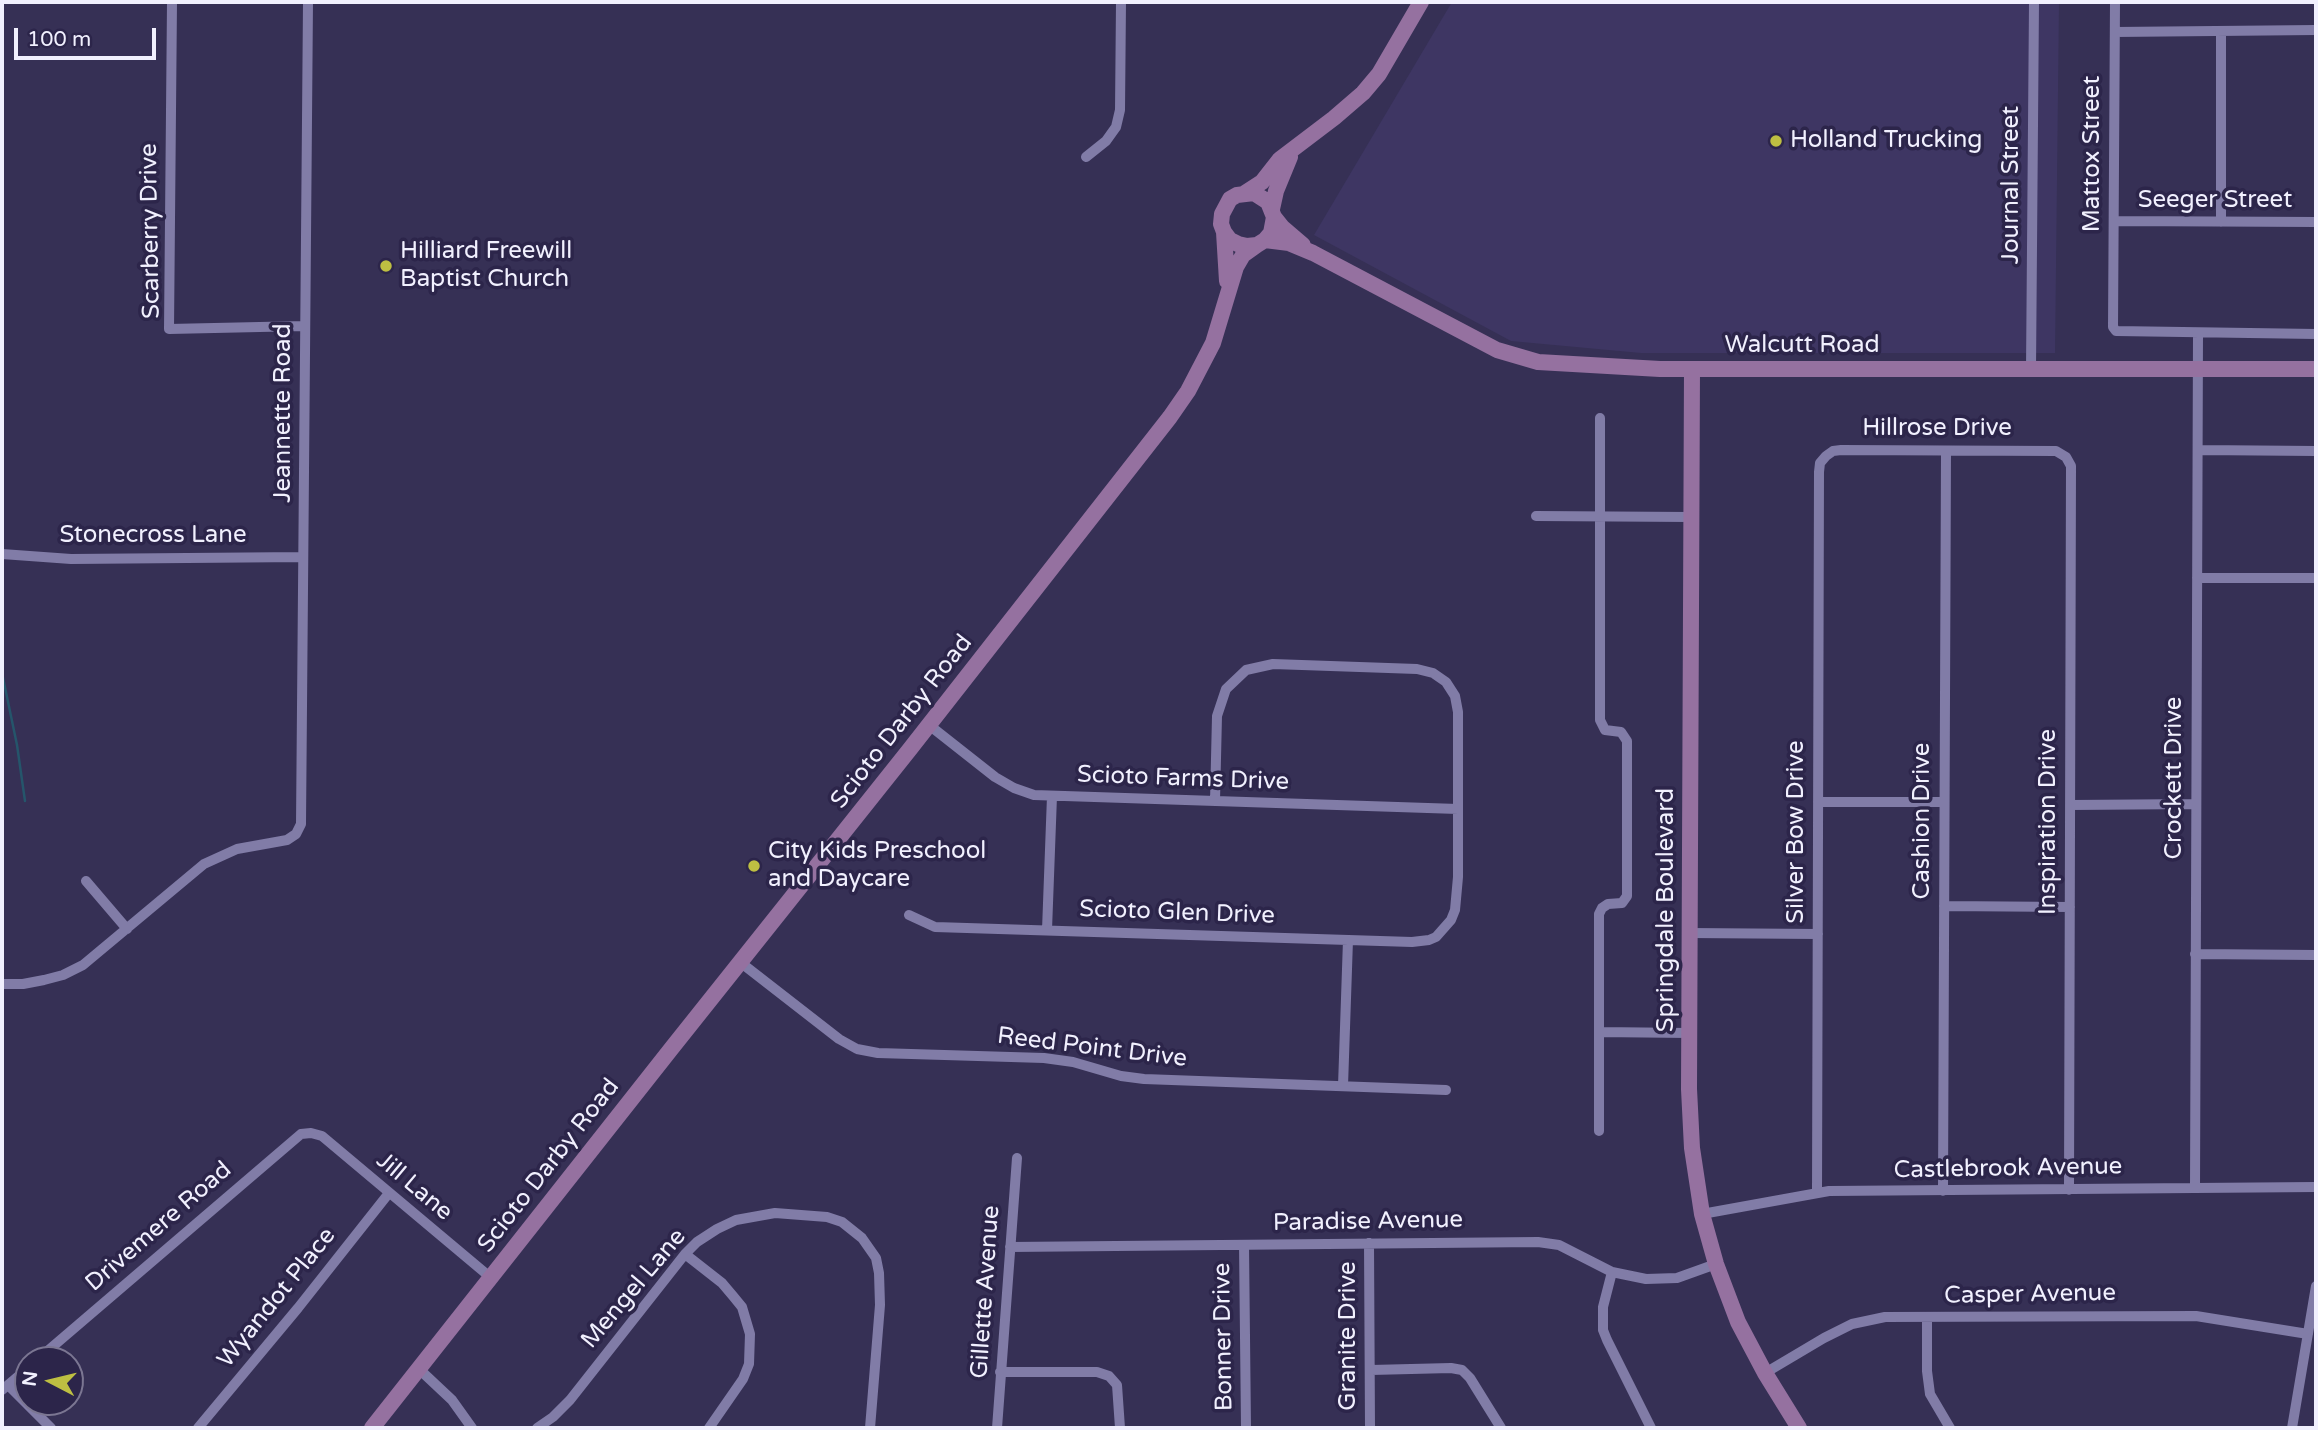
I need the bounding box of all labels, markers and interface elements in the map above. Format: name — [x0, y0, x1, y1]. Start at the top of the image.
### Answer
scale bar — [18, 14, 159, 58]
text: 100 m — [27, 27, 91, 52]
street label: Mattox Street — [2079, 76, 2107, 232]
street label: Journal Street — [1998, 106, 2026, 264]
place label: Holland Trucking — [1790, 127, 1982, 155]
marker: Holland Trucking — [1768, 133, 1784, 149]
street label: Scarberry Drive — [135, 143, 167, 319]
street label: Seeger Street — [2138, 187, 2292, 215]
place label: Hilliard Freewill Baptist Church — [400, 238, 572, 294]
marker: Hilliard Freewill Baptist Church — [378, 258, 394, 274]
street label: Jeannette Road — [270, 323, 298, 503]
street label: Walcutt Road — [1724, 332, 1880, 360]
street label: Hillrose Drive — [1862, 415, 2012, 443]
street label: Stonecross Lane — [59, 522, 247, 550]
street label: Scioto Darby Road — [825, 629, 979, 815]
street label: Crockett Drive — [2161, 697, 2189, 859]
street label: Inspiration Drive — [2035, 729, 2063, 915]
street label: Silver Bow Drive — [1783, 740, 1811, 924]
street label: Cashion Drive — [1909, 743, 1937, 899]
street label: Scioto Farms Drive — [1076, 761, 1290, 797]
street label: Springdale Boulevard — [1653, 788, 1681, 1032]
place label: City Kids Preschool and Daycare — [768, 838, 986, 894]
marker: City Kids Preschool and Daycare — [746, 858, 762, 874]
street label: Scioto Glen Drive — [1079, 895, 1275, 931]
street label: Reed Point Drive — [996, 1022, 1188, 1074]
street label: Scioto Darby Road — [472, 1073, 626, 1259]
street label: Jill Lane — [370, 1147, 458, 1227]
street label: Castlebrook Avenue — [1893, 1153, 2123, 1185]
street label: Drivemere Road — [80, 1156, 238, 1298]
street label: Gillette Avenue — [966, 1204, 1006, 1380]
street label: Paradise Avenue — [1273, 1206, 1463, 1238]
street label: Wyandot Place — [212, 1222, 342, 1374]
street label: Mengel Lane — [576, 1223, 692, 1355]
street label: Granite Drive — [1335, 1261, 1363, 1411]
street label: Bonner Drive — [1208, 1263, 1240, 1411]
street label: Casper Avenue — [1944, 1279, 2116, 1311]
north arrow — [14, 1346, 84, 1416]
text: N — [18, 1370, 42, 1388]

